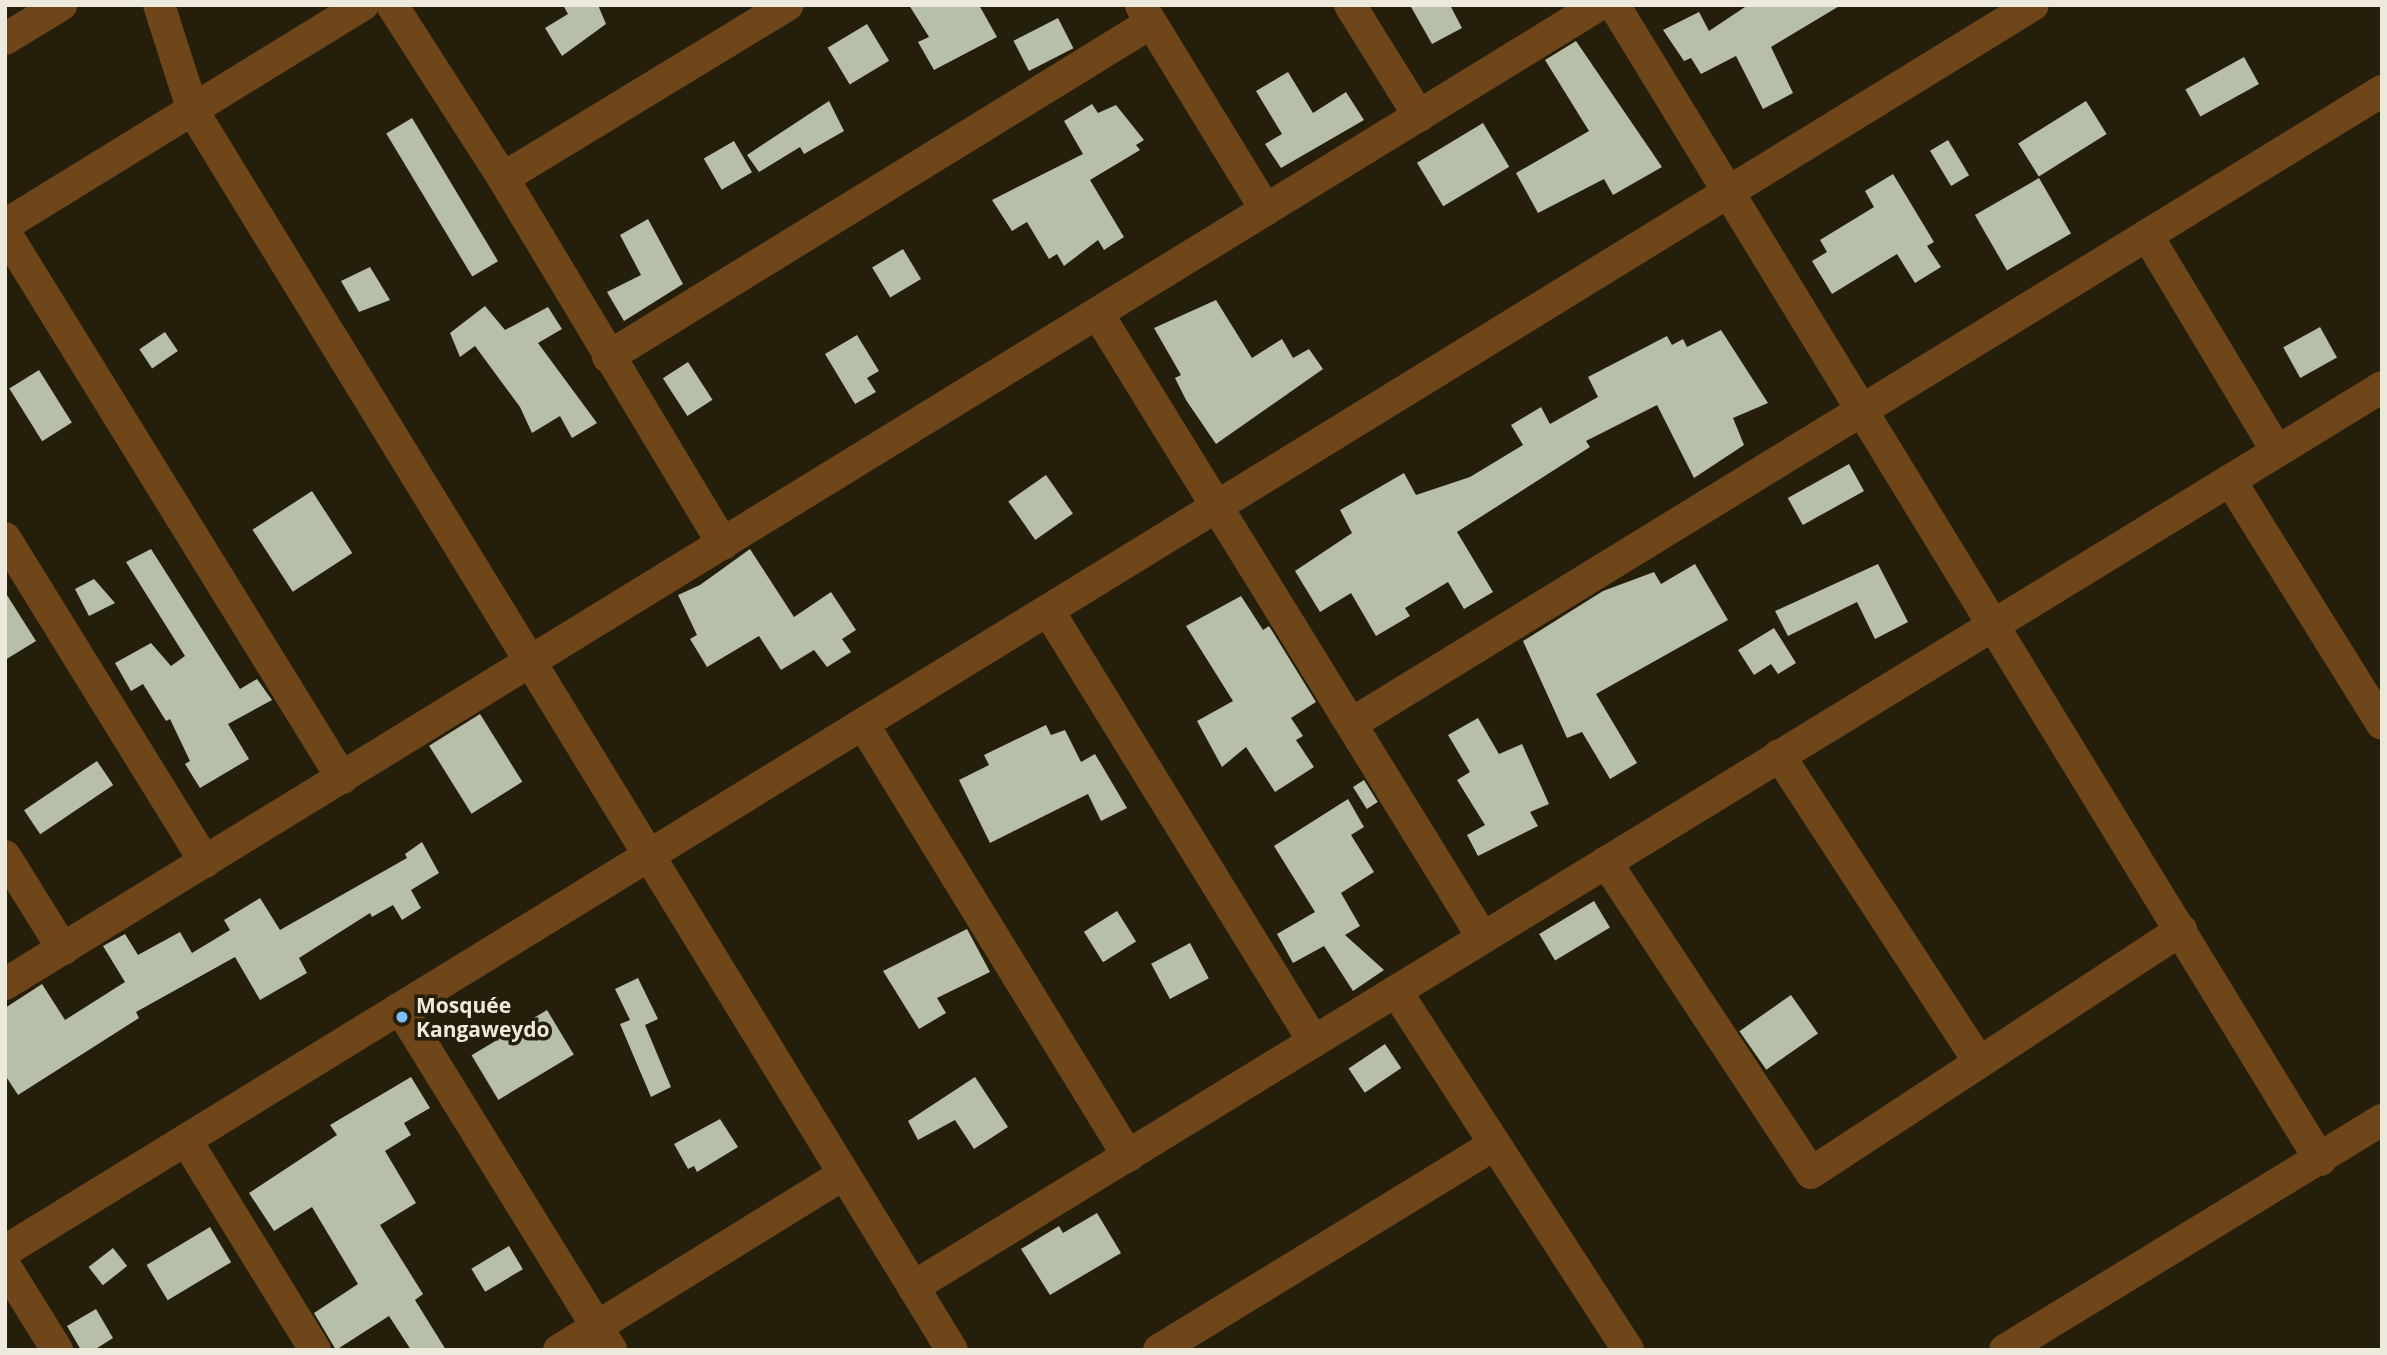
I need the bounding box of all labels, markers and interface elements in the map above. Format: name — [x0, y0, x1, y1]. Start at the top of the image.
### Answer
place label: Mosquée Kangaweydo — [416, 992, 550, 1042]
marker: Mosquée Kangaweydo — [394, 1009, 410, 1025]

